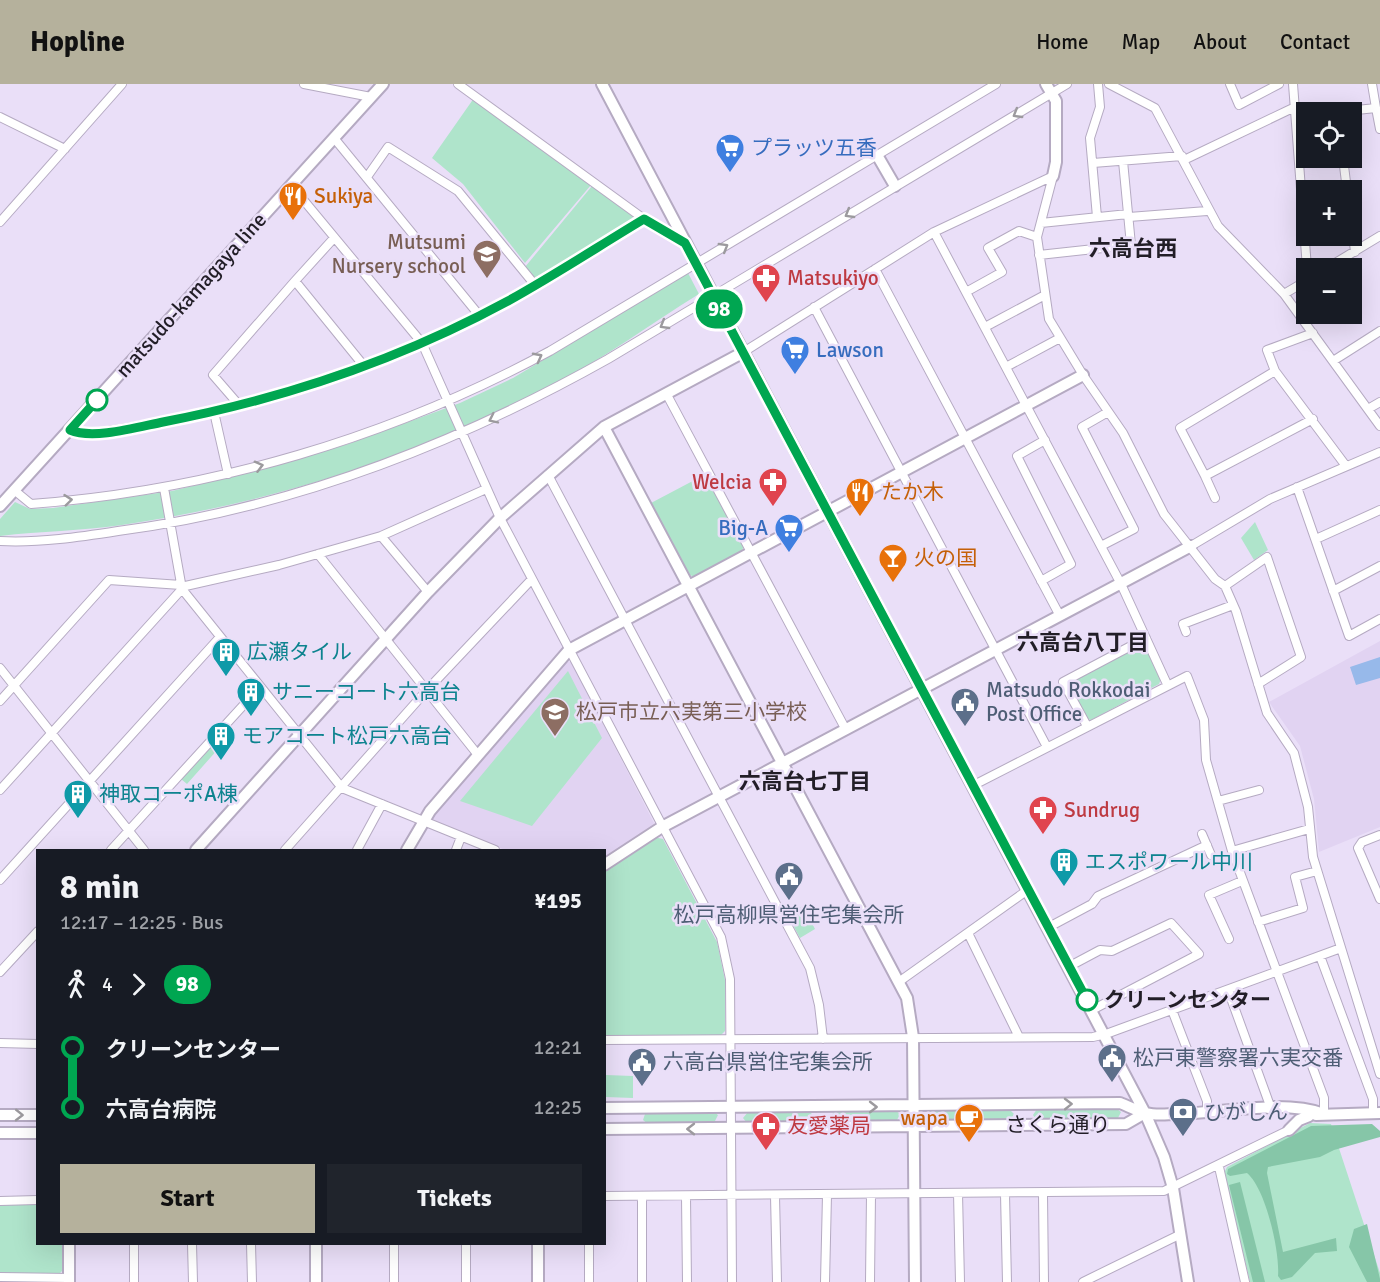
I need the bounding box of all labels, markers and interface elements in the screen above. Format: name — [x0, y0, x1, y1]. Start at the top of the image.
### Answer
text: Hopline — [30, 25, 125, 59]
text: Home — [1036, 29, 1089, 55]
text: Map — [1122, 29, 1160, 55]
text: About — [1193, 29, 1247, 55]
text: Contact — [1280, 29, 1350, 55]
map controls — [1296, 102, 1362, 324]
button: locate — [1296, 102, 1362, 168]
one-way arrow — [1013, 107, 1023, 119]
supermarket icon: プラッツ五香 — [714, 132, 746, 174]
place label: プラッツ五香 — [751, 135, 877, 161]
restaurant icon: Sukiya — [277, 180, 309, 222]
button: + — [1296, 180, 1362, 246]
place label: Sukiya — [314, 183, 373, 209]
street label: matsudo-kamagaya line — [110, 207, 272, 383]
one-way arrow — [845, 207, 855, 219]
place label: Mutsumi Nursery school — [332, 229, 466, 279]
district label: 六高台西 — [1089, 235, 1177, 262]
school or university icon: Mutsumi Nursery school — [471, 238, 503, 280]
one-way arrow — [718, 243, 728, 255]
button: − — [1296, 258, 1362, 324]
pharmacy icon: Matsukiyo — [750, 262, 782, 304]
place label: Matsukiyo — [787, 265, 879, 291]
line badge: 98 — [692, 290, 746, 328]
text: 98 — [708, 296, 730, 322]
one-way arrow — [660, 318, 670, 330]
supermarket icon: Lawson — [779, 334, 811, 376]
place label: Lawson — [816, 337, 884, 363]
one-way arrow — [532, 353, 542, 364]
unlabelled marker — [86, 389, 108, 411]
one-way arrow — [489, 412, 500, 424]
one-way arrow — [254, 461, 264, 474]
pharmacy icon: Welcia — [757, 466, 789, 508]
place label: Welcia — [692, 469, 752, 495]
restaurant icon: たか木 — [844, 476, 876, 518]
place label: たか木 — [881, 479, 944, 505]
one-way arrow — [63, 494, 72, 507]
supermarket icon: Big-A — [773, 512, 805, 554]
place label: Big-A — [718, 515, 768, 541]
bar icon: 火の国 — [877, 542, 909, 584]
place label: 火の国 — [914, 545, 977, 571]
district label: 六高台八丁目 — [1017, 629, 1149, 656]
building icon: 広瀬タイル — [210, 636, 242, 678]
place label: 広瀬タイル — [247, 639, 352, 665]
building icon: サニーコート六高台 — [235, 676, 267, 718]
place label: Matsudo Rokkodai Post Office — [986, 677, 1150, 727]
place label: サニーコート六高台 — [272, 679, 461, 705]
public building icon: Matsudo Rokkodai Post Office — [949, 686, 981, 728]
school or university icon: 松戸市立六実第三小学校 — [539, 696, 571, 738]
place label: 松戸市立六実第三小学校 — [576, 699, 807, 725]
building icon: モアコート松戸六高台 — [205, 720, 237, 762]
place label: モアコート松戸六高台 — [242, 723, 452, 749]
district label: 六高台七丁目 — [739, 768, 871, 795]
building icon: 神取コーポA棟 — [62, 778, 94, 820]
place label: 神取コーポA棟 — [99, 781, 238, 807]
pharmacy icon: Sundrug — [1027, 794, 1059, 836]
place label: Sundrug — [1064, 797, 1140, 823]
building icon: エスポワール中川 — [1048, 846, 1080, 888]
place label: エスポワール中川 — [1085, 849, 1253, 875]
public building icon: 松戸高柳県営住宅集会所 — [773, 860, 805, 902]
text: 8 min — [60, 867, 140, 908]
text: ¥195 — [534, 887, 582, 914]
place label: 松戸高柳県営住宅集会所 — [674, 902, 905, 928]
text: 12:17 – 12:25 · Bus — [60, 910, 223, 935]
icon: walk — [60, 968, 93, 1001]
icon: forward — [122, 968, 155, 1001]
text: 98 — [176, 971, 199, 997]
text: 4 — [102, 972, 113, 997]
place label: クリーンセンター — [1104, 987, 1271, 1013]
marker: クリーンセンター — [1076, 989, 1098, 1011]
text: 12:21 — [533, 1035, 582, 1060]
text: クリーンセンター — [106, 1036, 281, 1063]
public building icon: 松戸東警察署六実交番 — [1096, 1042, 1128, 1084]
place label: 松戸東警察署六実交番 — [1133, 1045, 1343, 1071]
public building icon: 六高台県営住宅集会所 — [626, 1046, 658, 1088]
place label: 六高台県営住宅集会所 — [663, 1049, 873, 1075]
text: 12:25 — [533, 1095, 582, 1120]
text: 六高台病院 — [106, 1096, 216, 1123]
bank icon: ひがしん — [1167, 1096, 1199, 1138]
one-way arrow — [1063, 1098, 1072, 1110]
place label: ひがしん — [1204, 1099, 1288, 1125]
one-way arrow — [868, 1101, 877, 1113]
cafe icon: wapa — [953, 1102, 985, 1144]
place label: wapa — [901, 1105, 948, 1131]
one-way arrow — [14, 1109, 23, 1121]
pharmacy icon: 友愛薬局 — [750, 1110, 782, 1152]
street label: さくら通り — [1006, 1112, 1111, 1138]
place label: 友愛薬局 — [787, 1113, 871, 1139]
one-way arrow — [686, 1123, 695, 1135]
button: Start — [60, 1164, 315, 1233]
button: Tickets — [327, 1164, 582, 1233]

